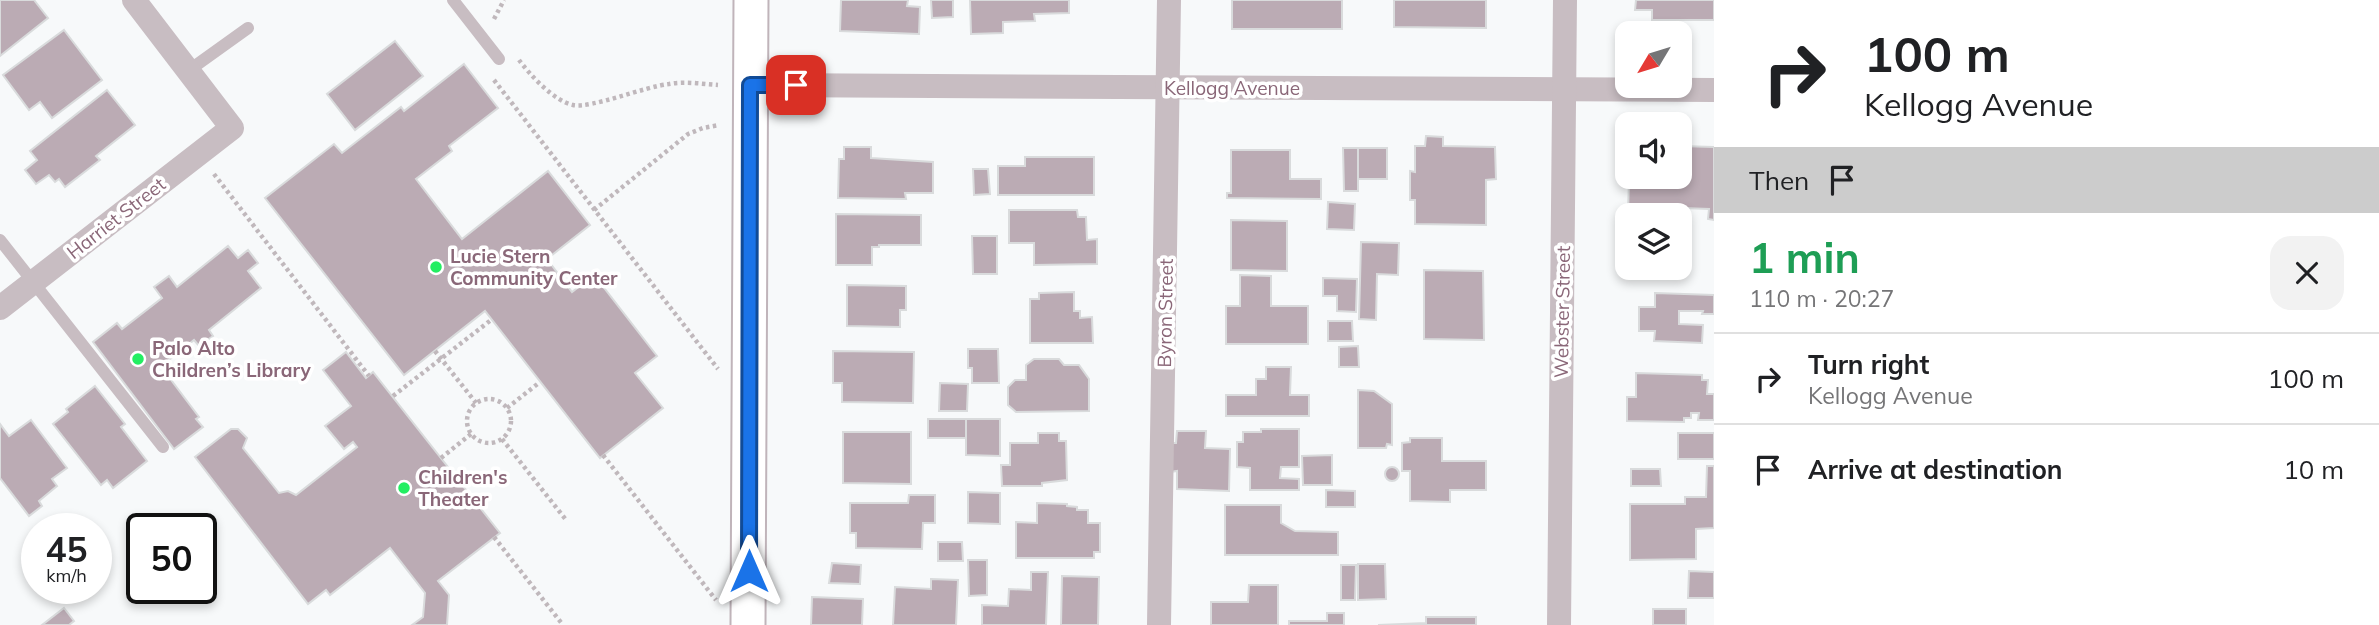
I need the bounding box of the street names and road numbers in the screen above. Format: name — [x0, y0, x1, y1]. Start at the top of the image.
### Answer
street label: Kellogg Avenue — [1164, 76, 1300, 100]
street label: Harriet Street — [62, 172, 170, 264]
street label: Webster Street — [1549, 245, 1575, 378]
street label: Byron Street — [1152, 258, 1178, 368]

